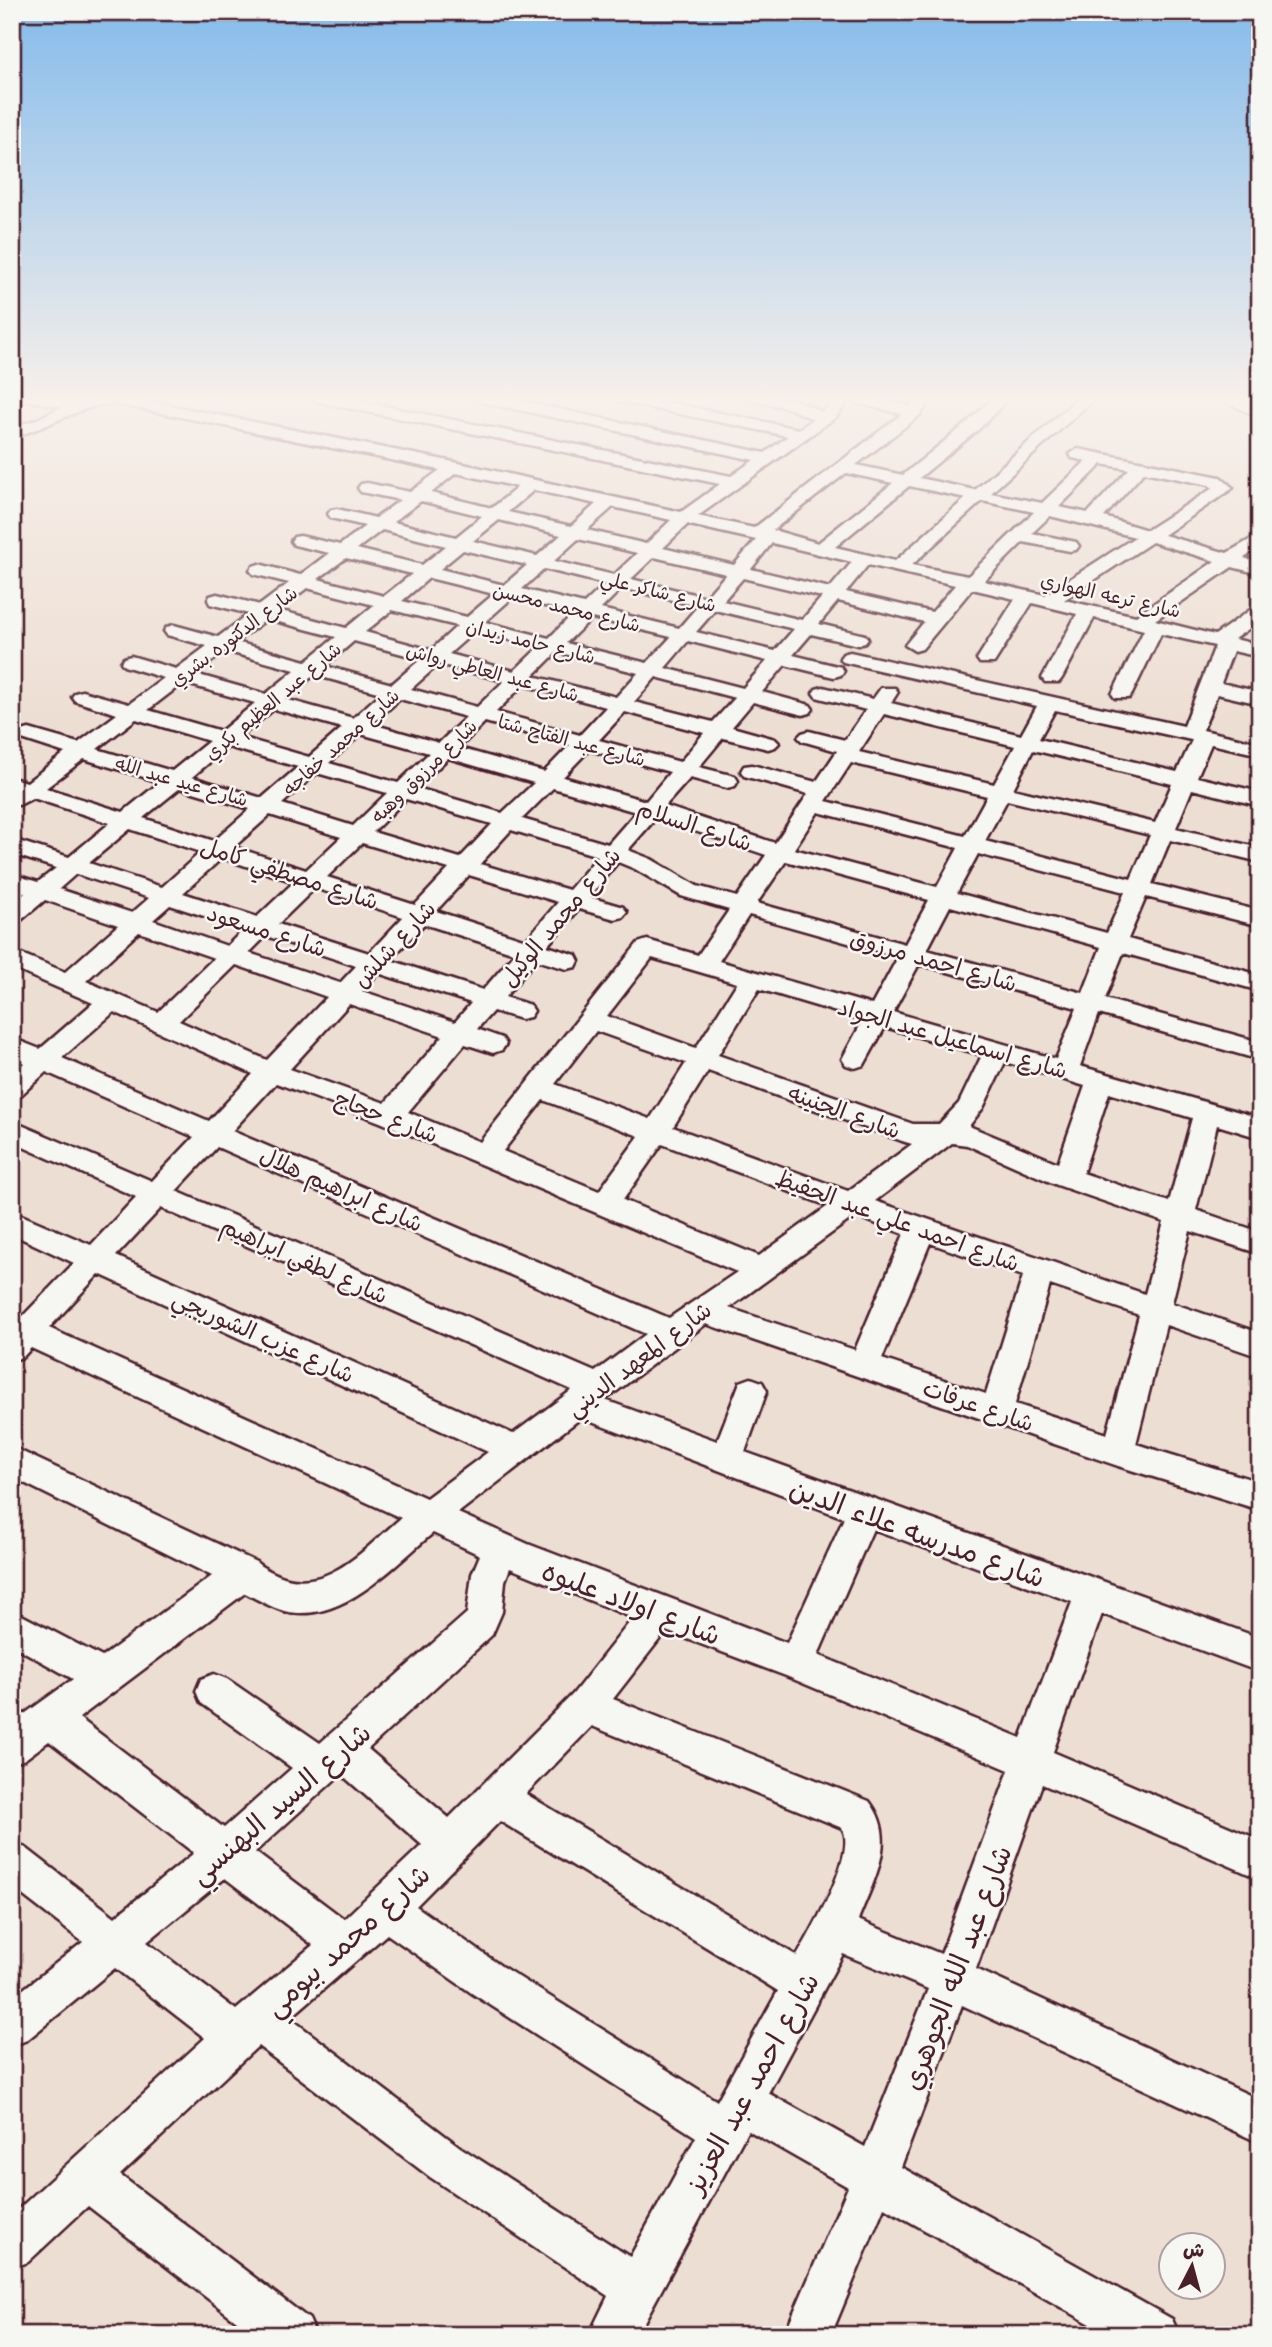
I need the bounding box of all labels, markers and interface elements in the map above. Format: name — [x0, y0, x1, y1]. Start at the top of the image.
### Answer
street label: شارع شاكر علي — [597, 562, 720, 622]
street label: شارع ترعه الهواري — [1038, 564, 1184, 626]
street label: شارع محمد محسن — [490, 574, 644, 639]
street label: شارع الدكتوره بشري — [163, 578, 304, 694]
street label: شارع حامد زيدان — [463, 610, 598, 671]
street label: شارع عبد العظيم بكري — [197, 634, 348, 767]
street label: شارع عبد العاطي رواش — [402, 634, 583, 711]
street label: شارع محمد خفاجه — [275, 681, 405, 802]
street label: شارع عبد الفتاح شتا — [495, 706, 649, 773]
street label: شارع مرزوق وهبه — [363, 712, 483, 829]
street label: شارع عيد عبد الله — [112, 748, 252, 813]
street label: شارع السلام — [632, 789, 757, 861]
street label: شارع مصطفي كامل — [195, 827, 384, 922]
street label: شارع محمد الوكيل — [490, 839, 628, 993]
street label: شارع شلش — [343, 891, 443, 995]
street label: شارع مسعود — [203, 893, 331, 965]
street label: شارع احمد مرزوق — [847, 918, 1021, 1000]
street label: شارع اسماعيل عبد الجواد — [834, 987, 1072, 1087]
street label: شارع الجنينه — [784, 1073, 906, 1147]
street label: شارع حجاج — [330, 1079, 444, 1151]
street label: شارع ابراهيم هلال — [254, 1136, 429, 1242]
street label: شارع احمد علي عبد الحفيظ — [769, 1159, 1025, 1284]
street label: شارع لطفي ابراهيم — [214, 1207, 394, 1316]
street label: شارع عزب الشوربجي — [165, 1279, 361, 1395]
street label: شارع المعهد الديني — [558, 1292, 721, 1428]
street label: شارع عرفات — [919, 1369, 1039, 1439]
street label: شارع مدرسه علاء الدين — [784, 1465, 1052, 1597]
street label: شارع اولاد عليوه — [536, 1547, 728, 1655]
street label: شارع السيد البهنسي — [178, 1711, 383, 1897]
street label: شارع عبد الله الجوهري — [888, 1838, 1023, 2096]
street label: شارع محمد بيومي — [253, 1852, 442, 2029]
street label: شارع احمد عبد العزيز — [670, 1964, 829, 2202]
north arrow — [1156, 2232, 1226, 2302]
text: ش — [1182, 2233, 1206, 2263]

